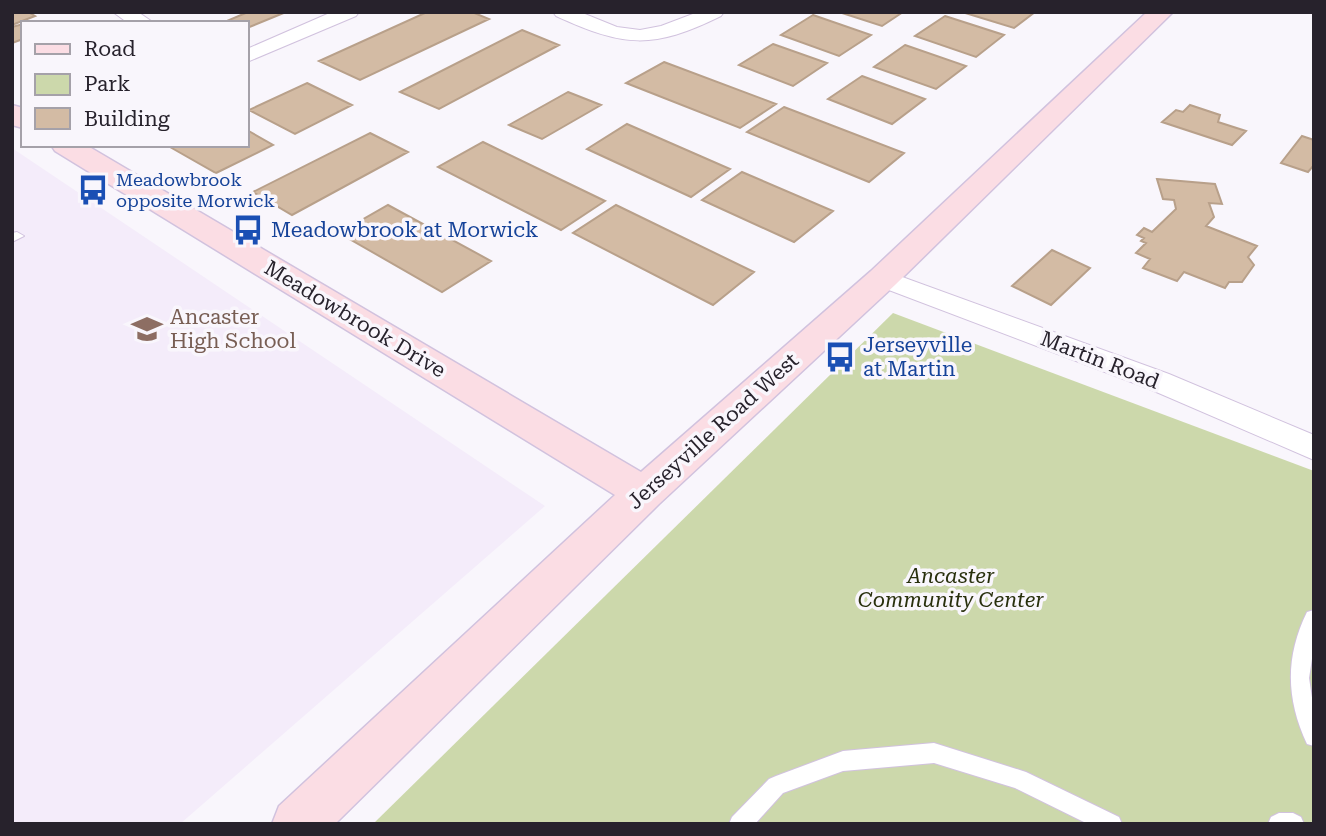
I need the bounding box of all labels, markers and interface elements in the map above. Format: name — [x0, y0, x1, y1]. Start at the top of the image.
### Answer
legend — [21, 21, 248, 147]
text: Road — [84, 37, 136, 61]
text: Park — [84, 72, 130, 96]
text: Building — [84, 107, 170, 131]
place label: Meadowbrook opposite Morwick — [116, 169, 275, 211]
bus stop icon: Meadowbrook opposite Morwick — [76, 173, 110, 207]
bus stop icon: Meadowbrook at Morwick — [231, 213, 265, 247]
place label: Meadowbrook at Morwick — [271, 218, 538, 242]
street label: Meadowbrook Drive — [260, 255, 450, 383]
place label: Ancaster High School — [170, 305, 296, 353]
school or university icon: Ancaster High School — [130, 312, 164, 346]
street label: Martin Road — [1037, 326, 1163, 394]
place label: Jerseyville at Martin — [863, 333, 972, 381]
bus stop icon: Jerseyville at Martin — [823, 340, 857, 374]
street label: Jerseyville Road West — [623, 348, 803, 514]
park label: Ancaster Community Center — [858, 564, 1044, 612]

